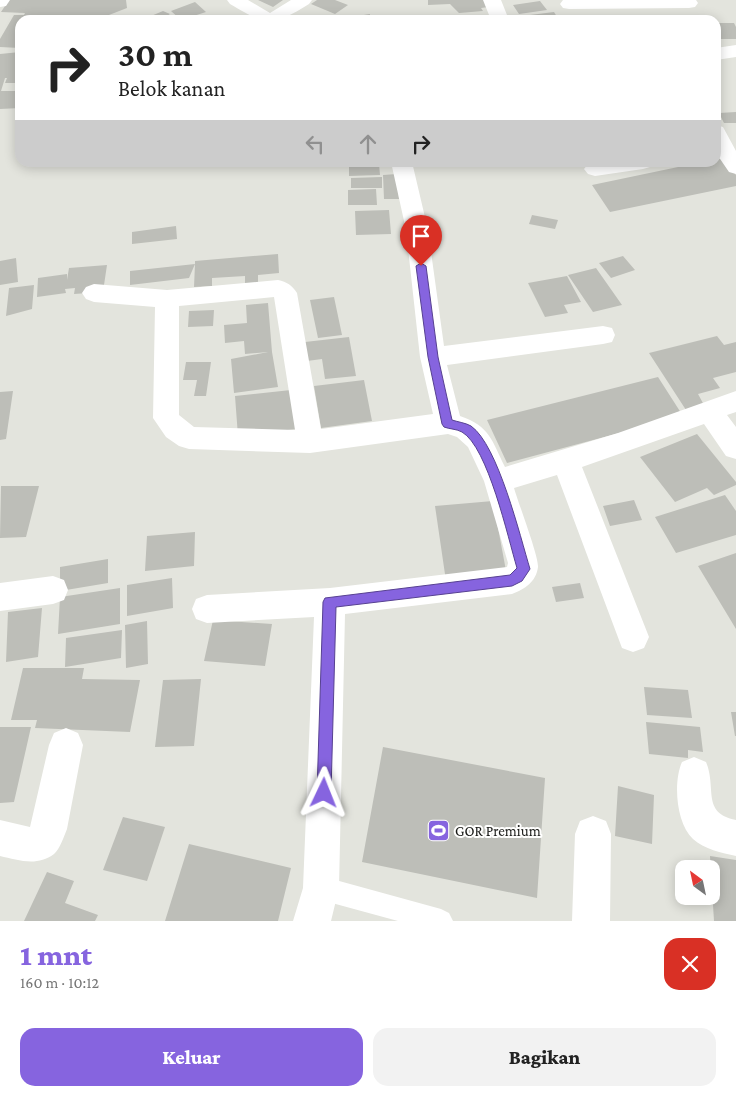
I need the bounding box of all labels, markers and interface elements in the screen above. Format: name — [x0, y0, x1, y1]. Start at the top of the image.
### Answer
icon: right — [35, 35, 100, 100]
text: 30 m — [118, 35, 193, 74]
text: Belok kanan — [118, 76, 225, 101]
icon: left — [301, 130, 329, 158]
icon: ahead — [354, 130, 382, 158]
icon: right — [407, 130, 435, 158]
pin — [400, 215, 442, 266]
icon: arrive — [407, 222, 435, 250]
position arrow — [297, 766, 349, 818]
sports icon: GOR Premium — [427, 819, 451, 843]
place label: GOR Premium — [455, 823, 541, 839]
north arrow — [675, 860, 720, 905]
map controls — [675, 860, 720, 905]
text: 1 mnt — [20, 938, 92, 971]
button: close — [664, 938, 716, 990]
text: 160 m · 10:12 — [20, 974, 99, 991]
button: Keluar — [20, 1028, 363, 1086]
button: Bagikan — [373, 1028, 716, 1086]

